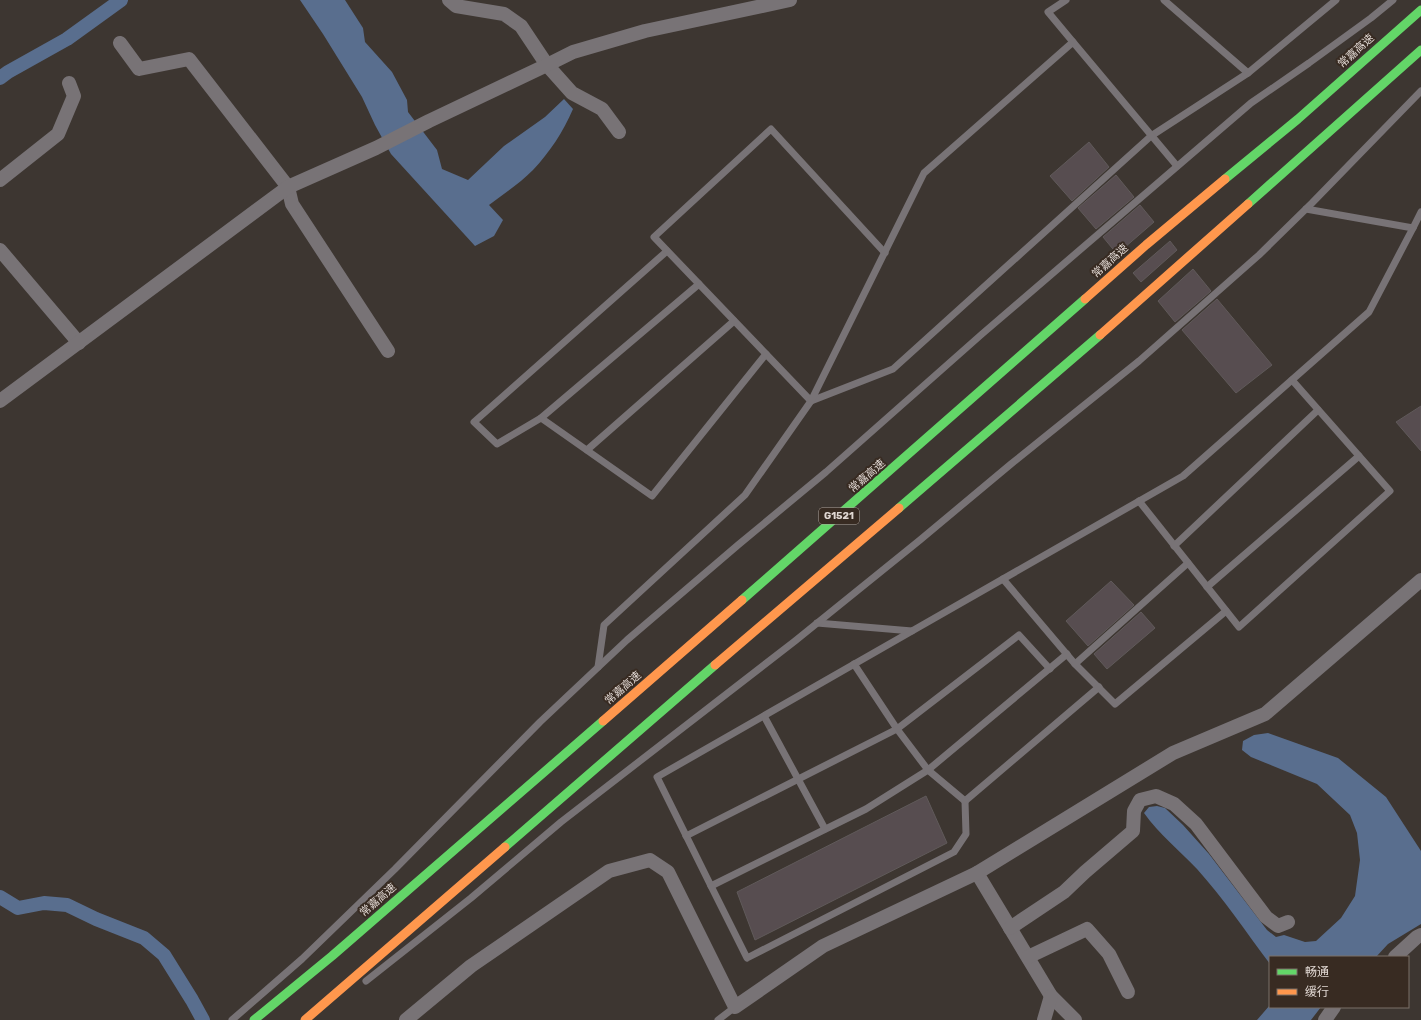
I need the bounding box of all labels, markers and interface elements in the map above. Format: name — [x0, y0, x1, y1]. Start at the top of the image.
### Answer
street label: 常嘉高速 — [1335, 31, 1377, 71]
street label: 常嘉高速 — [1089, 241, 1131, 281]
street label: 常嘉高速 — [846, 457, 888, 495]
road number: G1521 — [819, 508, 859, 524]
street label: 常嘉高速 — [602, 669, 644, 707]
street label: 常嘉高速 — [357, 881, 399, 919]
legend — [1269, 956, 1409, 1008]
text: 畅通 — [1305, 965, 1329, 979]
text: 缓行 — [1305, 985, 1329, 999]

